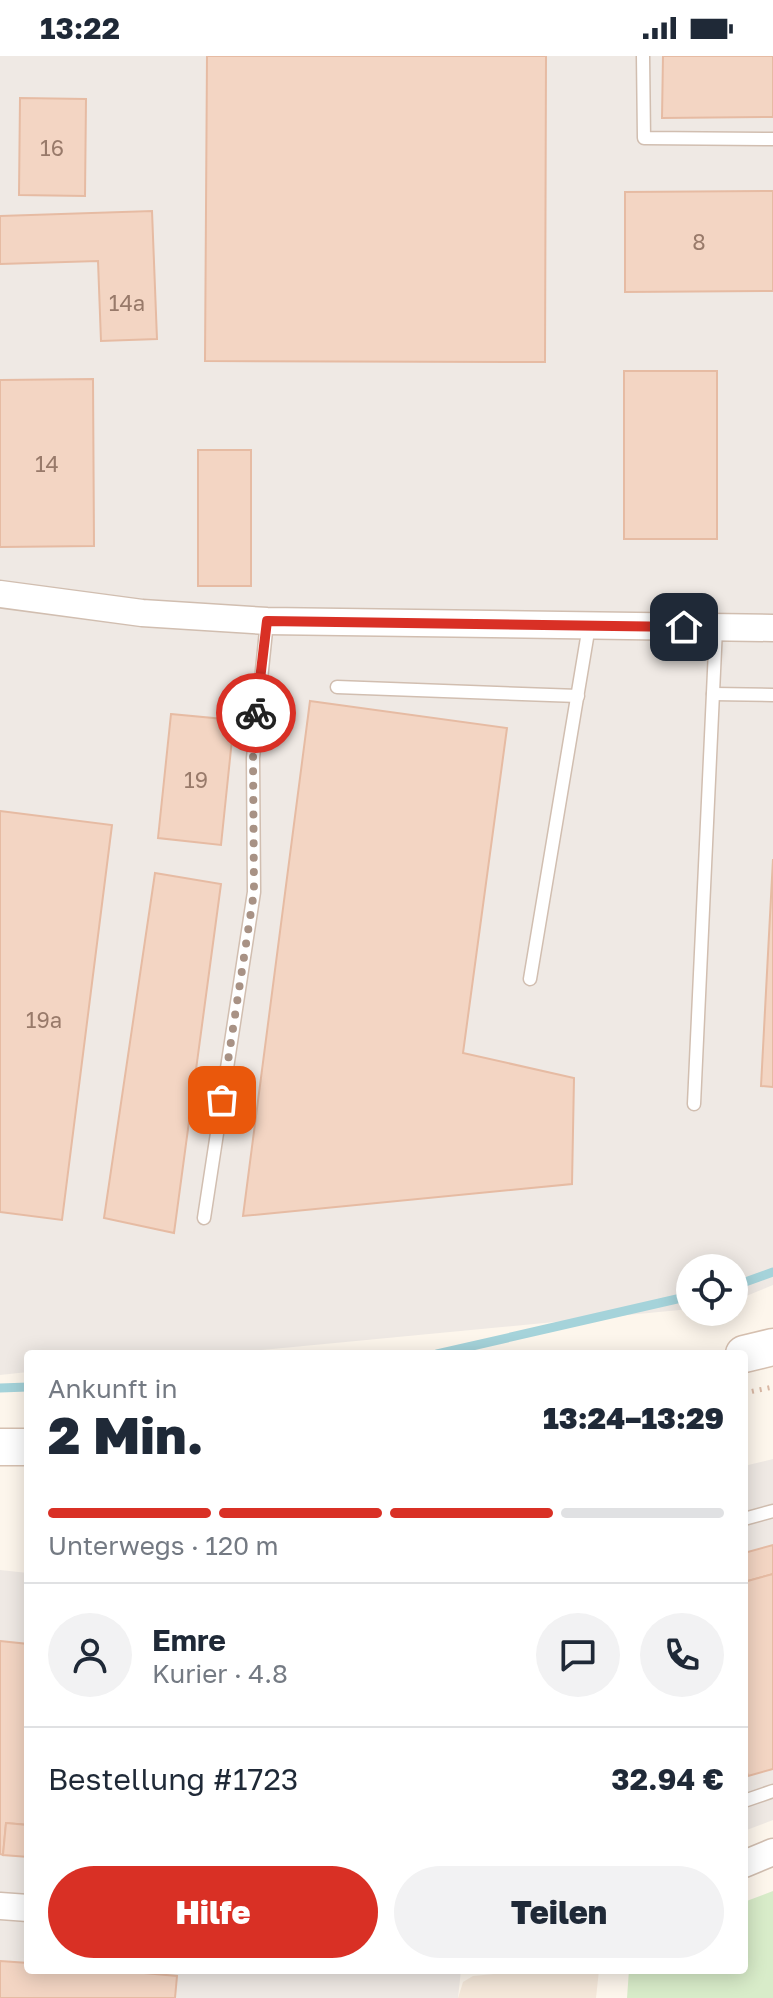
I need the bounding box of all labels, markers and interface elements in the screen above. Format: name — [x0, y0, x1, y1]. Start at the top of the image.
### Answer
text: 13:22 — [40, 10, 120, 46]
house number: 16 — [40, 134, 64, 161]
house number: 8 — [692, 228, 706, 255]
house number: 14a — [109, 289, 145, 316]
house number: 14 — [35, 450, 59, 477]
pin — [650, 593, 718, 661]
icon: home — [662, 605, 706, 649]
courier — [216, 673, 296, 753]
icon: bike — [234, 691, 278, 735]
house number: 19 — [184, 766, 208, 793]
house number: 19a — [26, 1006, 62, 1033]
pin — [188, 1066, 256, 1134]
icon: bag — [200, 1078, 244, 1122]
map controls — [676, 1254, 748, 1326]
button: locate — [676, 1254, 748, 1326]
text: Ankunft in — [48, 1373, 177, 1404]
text: 13:24–13:29 — [543, 1400, 724, 1436]
text: 2 Min. — [48, 1403, 204, 1465]
text: Unterwegs · 120 m — [48, 1530, 279, 1561]
button: person — [48, 1613, 132, 1697]
button: chat — [536, 1613, 620, 1697]
button: phone — [640, 1613, 724, 1697]
text: Emre — [152, 1622, 226, 1658]
text: Kurier · 4.8 — [152, 1658, 288, 1689]
text: Bestellung #1723 — [48, 1761, 298, 1797]
text: 32.94 € — [611, 1761, 724, 1797]
button: Hilfe — [48, 1866, 378, 1958]
button: Teilen — [394, 1866, 724, 1958]

